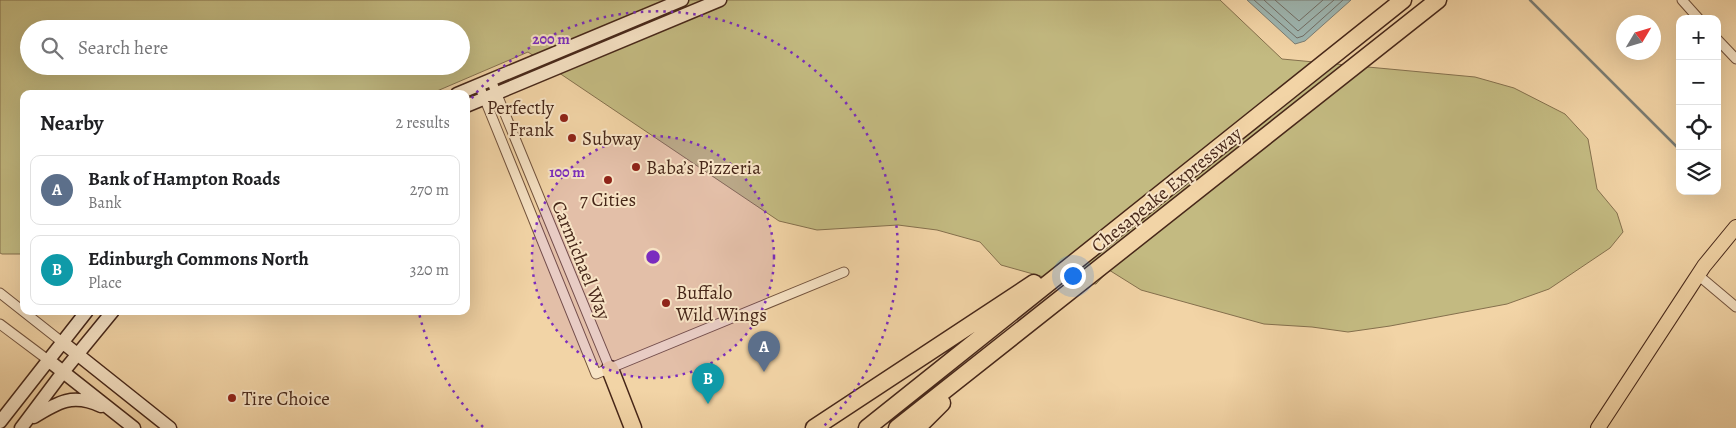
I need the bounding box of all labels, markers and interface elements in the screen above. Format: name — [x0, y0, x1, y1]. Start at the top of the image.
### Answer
north arrow — [1616, 15, 1661, 60]
map controls — [1676, 15, 1721, 195]
button: + — [1676, 15, 1721, 60]
search box — [20, 20, 470, 75]
text: 200 m — [532, 29, 570, 49]
icon: search — [38, 34, 66, 62]
text: Search here — [78, 35, 168, 61]
button: − — [1676, 60, 1721, 105]
place label: Perfectly Frank — [487, 95, 555, 143]
button: locate — [1676, 105, 1721, 150]
text: Nearby — [40, 109, 103, 137]
text: 2 results — [395, 112, 450, 134]
marker: Perfectly Frank — [558, 112, 570, 124]
street label: Chesapeake Expressway — [1086, 121, 1248, 259]
place label: Subway — [582, 126, 642, 152]
marker: Subway — [566, 132, 578, 144]
button: layers — [1676, 150, 1721, 195]
place label: Baba’s Pizzeria — [646, 155, 761, 181]
marker: Baba’s Pizzeria — [630, 161, 642, 173]
text: 100 m — [549, 162, 585, 182]
text: Bank of Hampton Roads — [88, 166, 280, 192]
marker: 7 Cities — [602, 174, 614, 186]
text: A — [52, 179, 62, 201]
text: 270 m — [410, 179, 449, 201]
place label: 7 Cities — [580, 187, 636, 213]
text: Bank — [88, 192, 122, 214]
street label: Carmichael Way — [545, 197, 617, 324]
text: Edinburgh Commons North — [88, 246, 309, 272]
centre of rings — [644, 248, 662, 266]
text: B — [52, 259, 62, 281]
text: 320 m — [410, 259, 449, 281]
your location — [1060, 263, 1086, 289]
text: Place — [88, 272, 122, 294]
place label: Buffalo Wild Wings — [675, 280, 767, 328]
marker: Buffalo Wild Wings — [660, 297, 672, 309]
pin: A — [748, 331, 780, 372]
pin: B — [692, 363, 724, 404]
place label: Tire Choice — [242, 386, 330, 412]
marker: Tire Choice — [226, 392, 238, 404]

